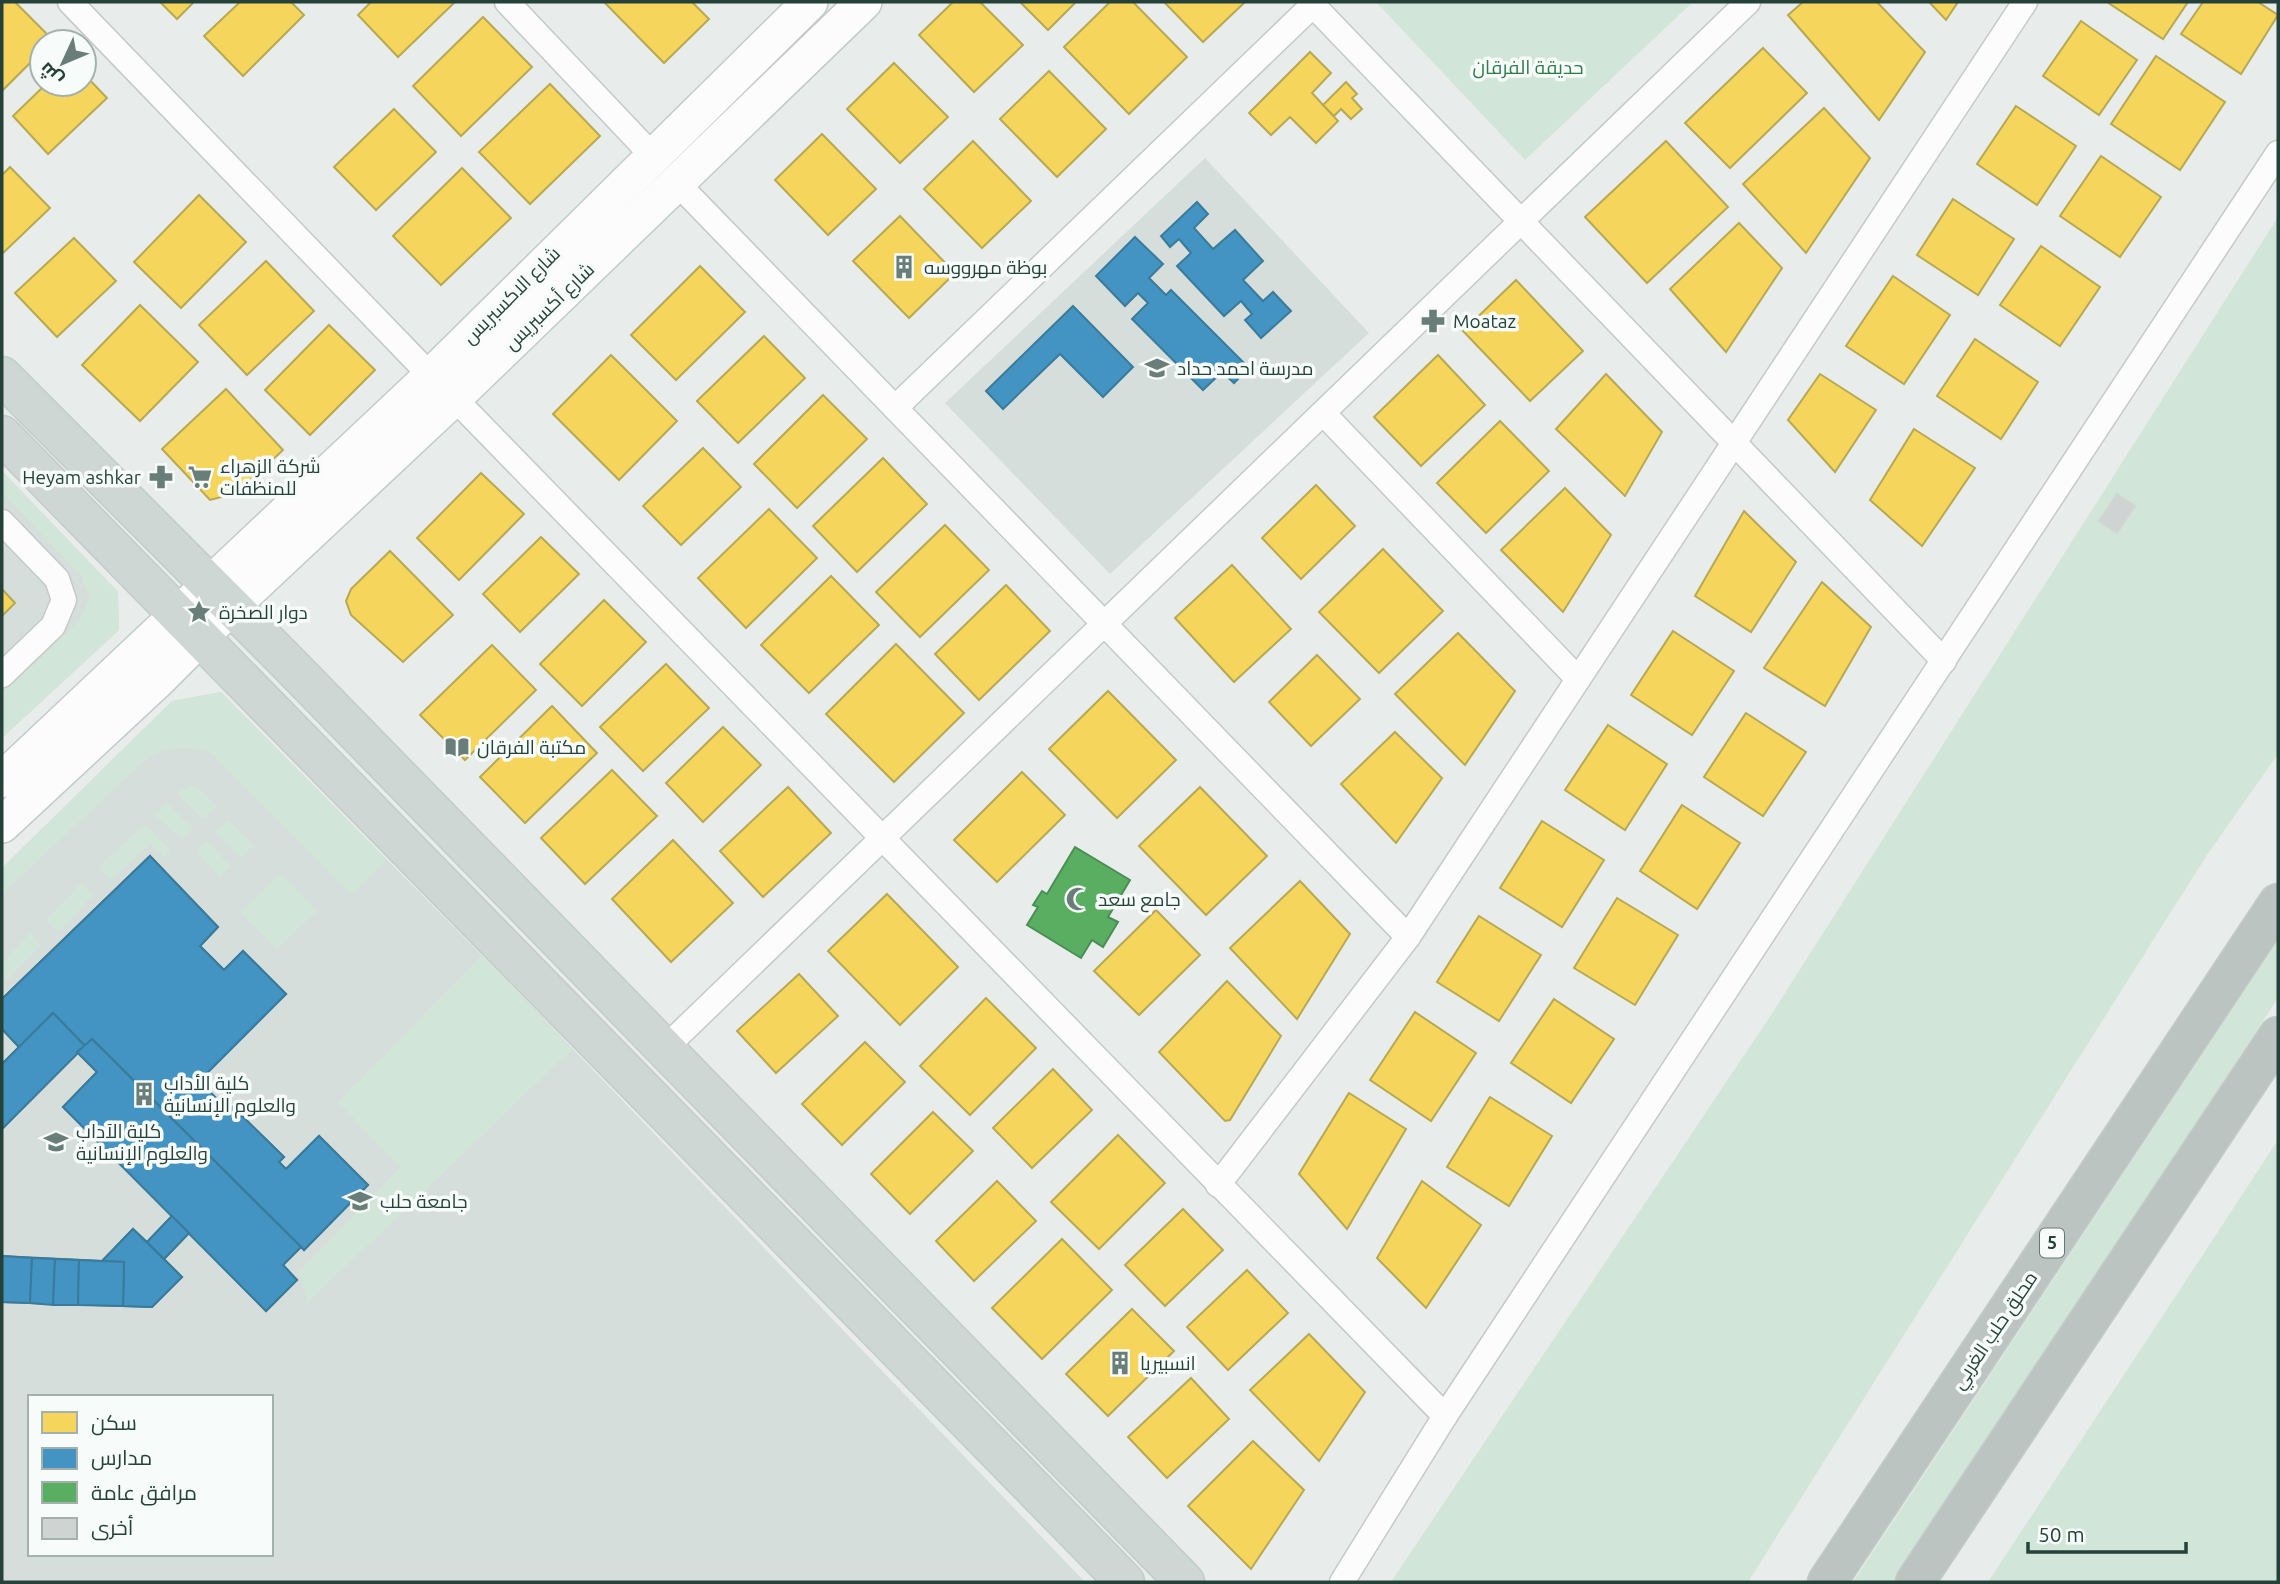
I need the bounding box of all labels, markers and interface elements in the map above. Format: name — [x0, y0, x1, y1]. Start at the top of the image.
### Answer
north arrow — [28, 28, 98, 98]
park label: حديقة الفرقان — [1472, 56, 1584, 79]
text: ش — [34, 58, 68, 91]
street label: شارع الاكسبريس — [458, 242, 566, 350]
building icon: بوظة مهرووسه — [890, 253, 918, 281]
place label: بوظة مهرووسه — [924, 256, 1047, 279]
street label: شارع أكسبريس — [500, 258, 600, 356]
pharmacy icon: Moataz — [1419, 307, 1447, 335]
place label: Moataz — [1453, 310, 1517, 332]
school or university icon: مدرسة احمد حداد — [1143, 354, 1171, 382]
place label: مدرسة احمد حداد — [1177, 357, 1313, 380]
place label: شركة الزهراء للمنظفات — [220, 455, 321, 499]
pharmacy icon: Heyam ashkar — [147, 463, 175, 491]
supermarket icon: شركة الزهراء للمنظفات — [186, 463, 214, 491]
place label: Heyam ashkar — [22, 466, 141, 488]
place icon: دوار الصخرة — [185, 598, 213, 626]
place label: دوار الصخرة — [219, 601, 308, 624]
library icon: مكتبة الفرقان — [443, 733, 471, 761]
place label: مكتبة الفرقان — [477, 736, 586, 759]
mosque icon: جامع سعد — [1064, 885, 1092, 913]
place label: جامع سعد — [1098, 888, 1181, 913]
place label: كلية الأداب والعلوم الإنسانية — [164, 1072, 296, 1119]
building icon: كلية الأداب والعلوم الإنسانية — [130, 1080, 158, 1108]
place label: كلية الآداب والعلوم الإنسانية — [76, 1120, 208, 1167]
school or university icon: كلية الآداب والعلوم الإنسانية — [42, 1128, 70, 1156]
school or university icon: جامعة حلب — [346, 1187, 374, 1215]
place label: جامعة حلب — [380, 1190, 468, 1212]
road number: 5 — [2040, 1228, 2064, 1258]
street label: محلق حلب الغربي — [1947, 1267, 2045, 1395]
building icon: انسبيريا — [1106, 1349, 1134, 1377]
place label: انسبيريا — [1140, 1352, 1196, 1375]
legend — [28, 1395, 273, 1556]
text: سكن — [91, 1410, 137, 1436]
text: مدارس — [91, 1445, 152, 1471]
text: مرافق عامة — [91, 1480, 197, 1506]
scale bar — [2028, 1510, 2186, 1554]
text: أخرى — [91, 1515, 133, 1541]
text: 50 m — [2038, 1522, 2085, 1546]

